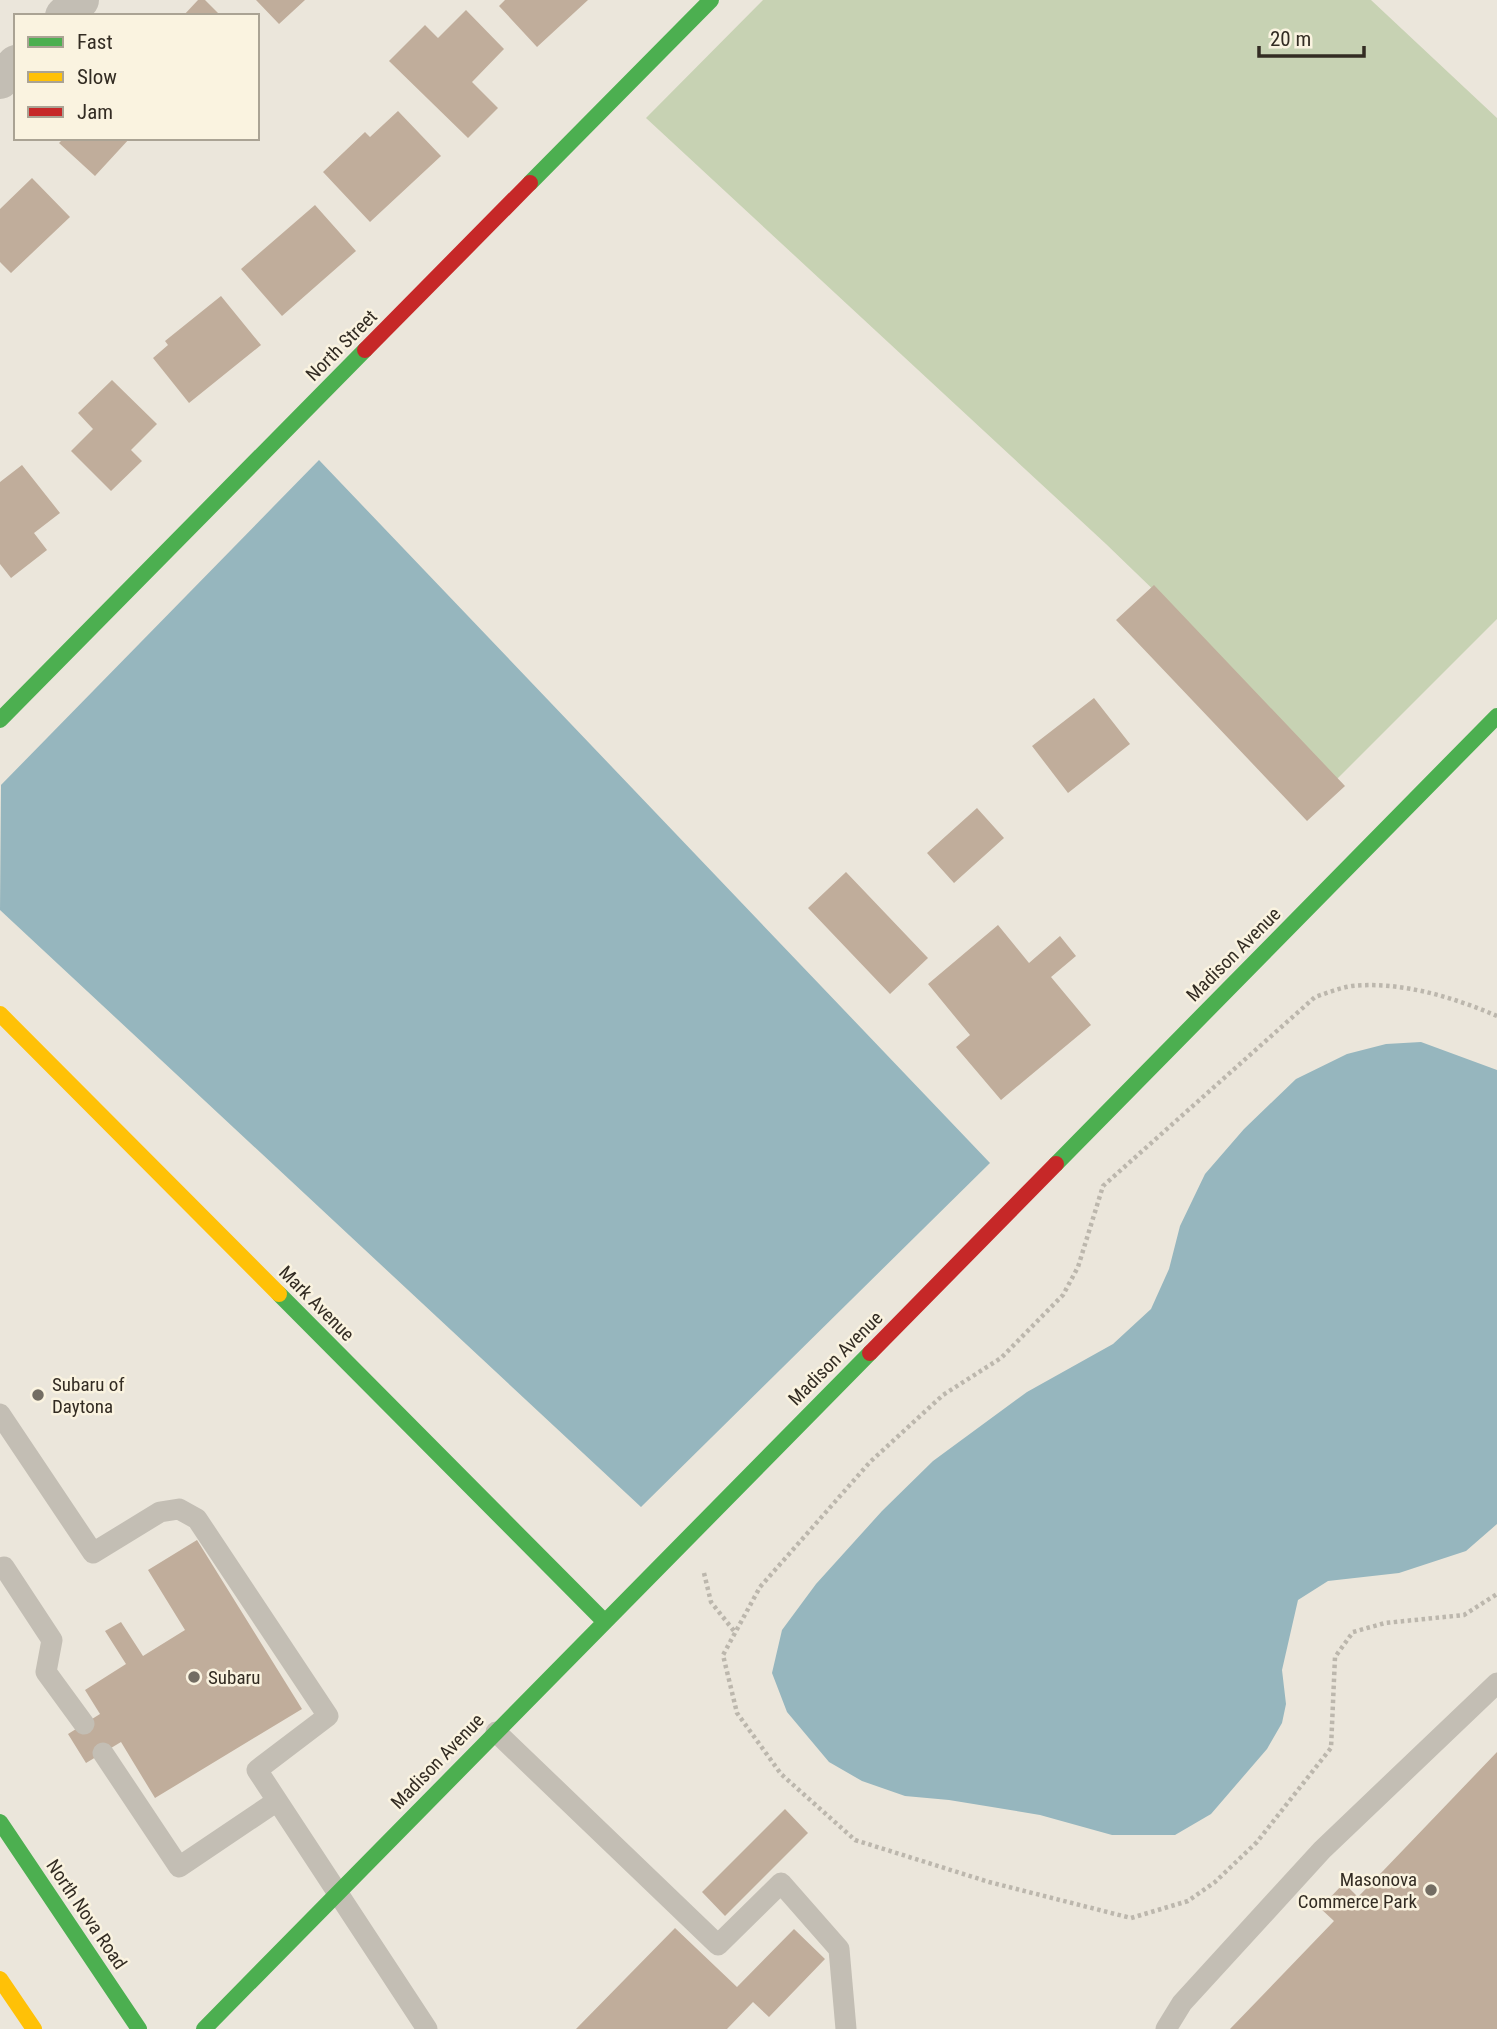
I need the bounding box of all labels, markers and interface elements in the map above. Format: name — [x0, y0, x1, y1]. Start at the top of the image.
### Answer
legend — [14, 14, 259, 140]
scale bar — [1259, 14, 1364, 58]
text: 20 m — [1270, 27, 1311, 51]
text: Fast — [77, 30, 113, 54]
text: Slow — [77, 65, 117, 89]
text: Jam — [77, 100, 113, 124]
street label: North Street — [301, 305, 382, 386]
street label: Madison Avenue — [1181, 902, 1285, 1006]
street label: Mark Avenue — [274, 1261, 359, 1346]
street label: Madison Avenue — [783, 1306, 887, 1410]
place label: Subaru of Daytona — [52, 1373, 124, 1418]
marker: Subaru of Daytona — [30, 1387, 46, 1403]
place label: Subaru — [208, 1666, 260, 1689]
marker: Subaru — [186, 1669, 202, 1685]
street label: Madison Avenue — [386, 1709, 489, 1814]
street label: North Nova Road — [41, 1855, 132, 1974]
place label: Masonova Commerce Park — [1298, 1868, 1417, 1913]
marker: Masonova Commerce Park — [1423, 1882, 1439, 1898]

